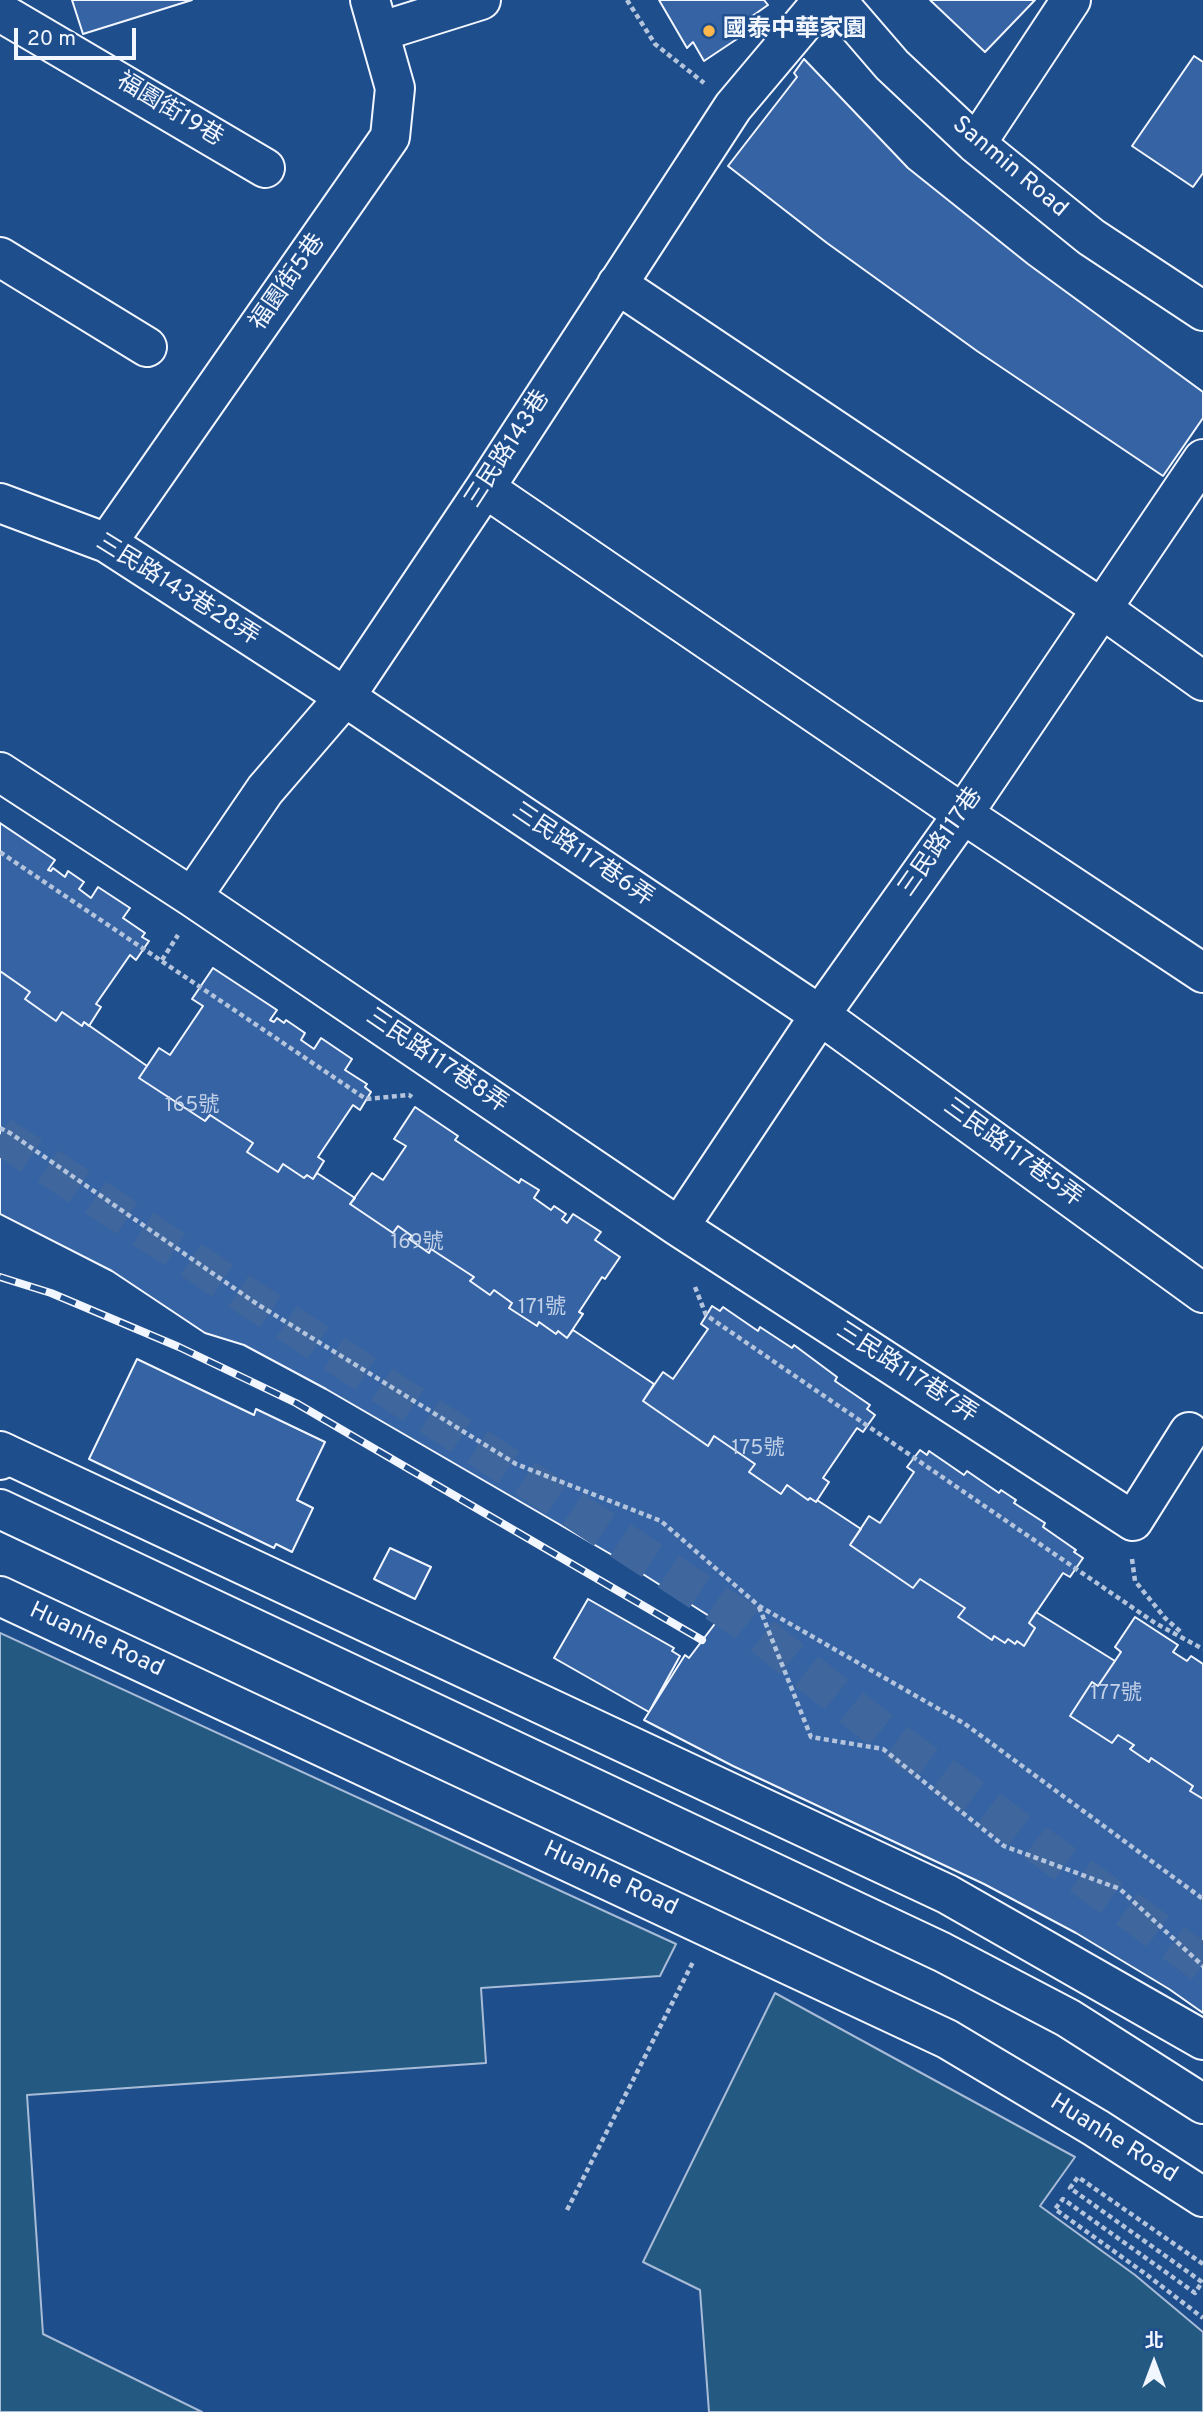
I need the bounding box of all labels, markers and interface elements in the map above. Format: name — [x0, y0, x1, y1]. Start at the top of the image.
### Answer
scale bar — [18, 14, 140, 58]
place label: 國泰中華家園 — [723, 17, 867, 45]
marker: 國泰中華家園 — [701, 23, 717, 39]
text: 20 m — [27, 26, 76, 53]
street label: 福園街19巷 — [110, 68, 228, 154]
street label: Sanmin Road — [945, 111, 1073, 225]
street label: 福園街5巷 — [245, 229, 333, 337]
street label: 三民路143巷 — [460, 386, 558, 514]
street label: 三民路143巷28弄 — [90, 529, 264, 653]
street label: 三民路117巷 — [894, 783, 990, 903]
street label: 三民路117巷6弄 — [506, 798, 658, 914]
street label: 三民路117巷8弄 — [360, 1004, 512, 1120]
house number: 165號 — [165, 1094, 219, 1120]
street label: 三民路117巷5弄 — [937, 1094, 1087, 1214]
house number: 169號 — [390, 1231, 444, 1257]
house number: 171號 — [518, 1296, 566, 1322]
street label: 三民路117巷7弄 — [830, 1318, 982, 1430]
house number: 175號 — [732, 1437, 784, 1463]
street label: Huanhe Road — [24, 1597, 168, 1685]
house number: 177號 — [1090, 1682, 1142, 1708]
street label: Huanhe Road — [538, 1836, 682, 1924]
street label: Huanhe Road — [1044, 2089, 1182, 2191]
north arrow — [1119, 2328, 1189, 2398]
text: 北 — [1144, 2330, 1164, 2354]

